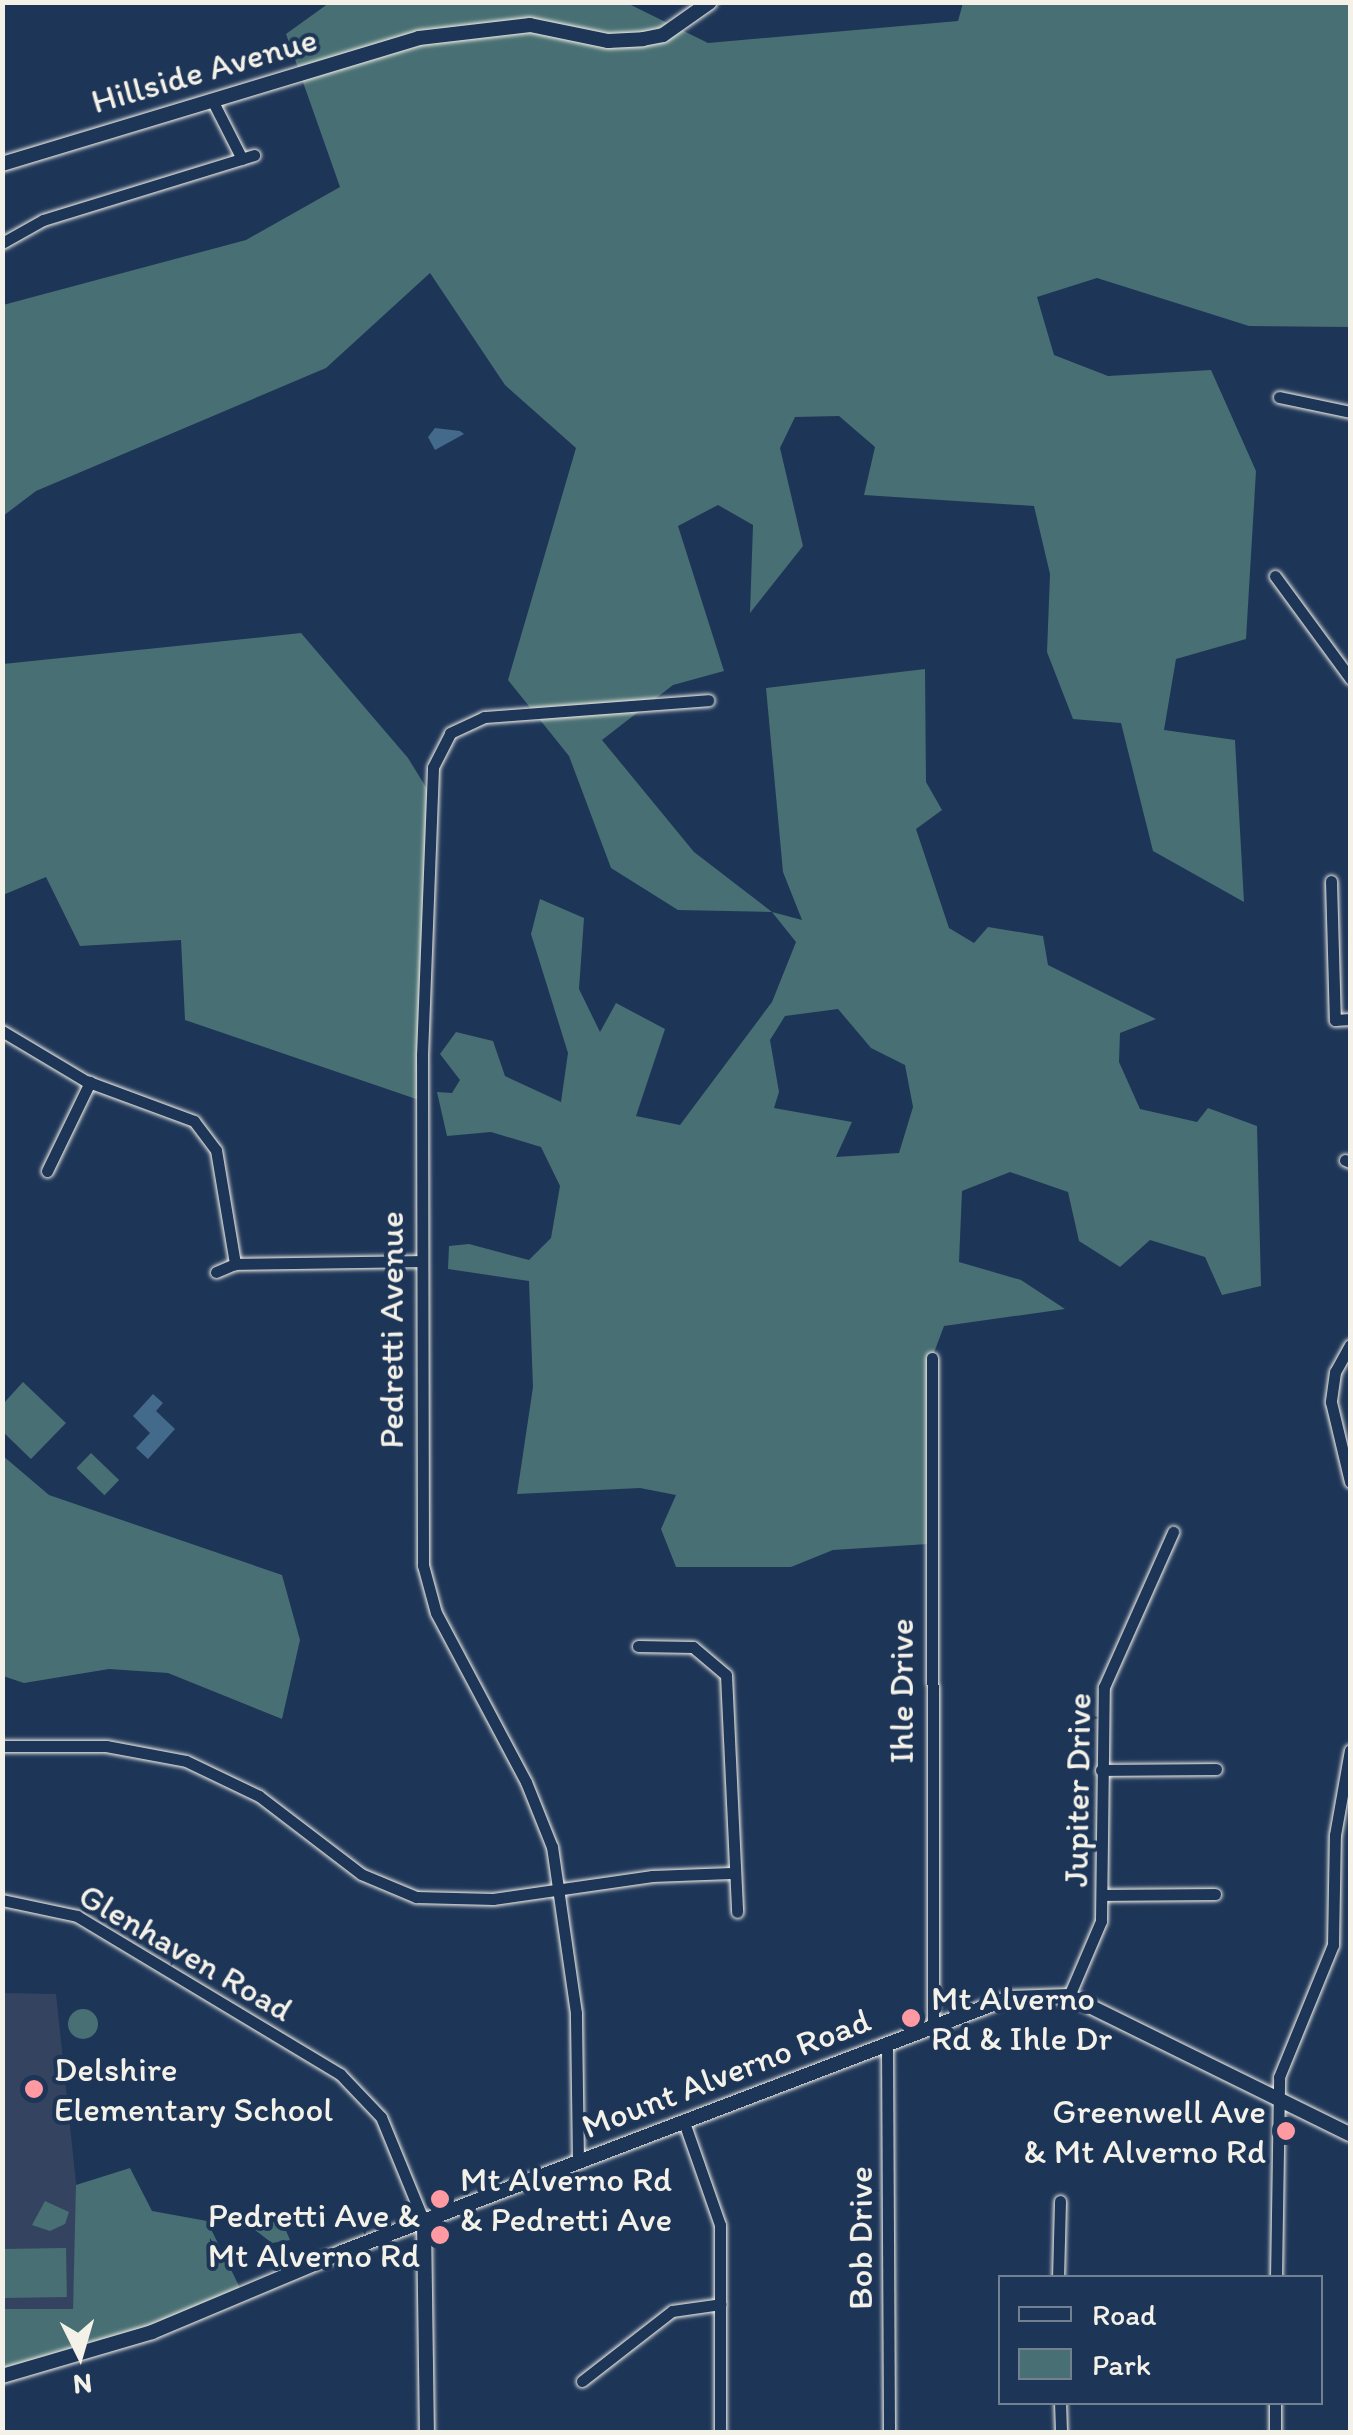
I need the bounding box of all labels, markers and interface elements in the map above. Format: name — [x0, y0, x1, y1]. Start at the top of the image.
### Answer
street label: Hillside Avenue — [87, 18, 321, 122]
street label: Pedretti Avenue — [370, 1212, 412, 1448]
street label: Ihle Drive — [880, 1618, 922, 1764]
street label: Jupiter Drive — [1054, 1693, 1100, 1887]
street label: Glenhaven Road — [71, 1874, 301, 2030]
place label: Mt Alverno Rd & Ihle Dr — [931, 1977, 1113, 2059]
street label: Mount Alverno Road — [576, 1999, 876, 2147]
marker: Mt Alverno Rd & Ihle Dr — [900, 2007, 922, 2029]
place label: Delshire Elementary School — [54, 2048, 333, 2130]
marker: Delshire Elementary School — [23, 2078, 45, 2100]
place label: Greenwell Ave & Mt Alverno Rd — [1022, 2090, 1266, 2172]
marker: Greenwell Ave & Mt Alverno Rd — [1275, 2120, 1297, 2142]
place label: Mt Alverno Rd & Pedretti Ave — [460, 2158, 673, 2240]
street label: Bob Drive — [839, 2165, 881, 2311]
marker: Mt Alverno Rd & Pedretti Ave — [429, 2188, 451, 2210]
place label: Pedretti Ave & Mt Alverno Rd — [207, 2194, 420, 2276]
marker: Pedretti Ave & Mt Alverno Rd — [429, 2224, 451, 2246]
legend — [998, 2275, 1323, 2405]
text: Road — [1092, 2296, 1157, 2333]
north arrow — [30, 2305, 130, 2405]
text: Park — [1092, 2346, 1151, 2383]
text: N — [72, 2367, 94, 2403]

